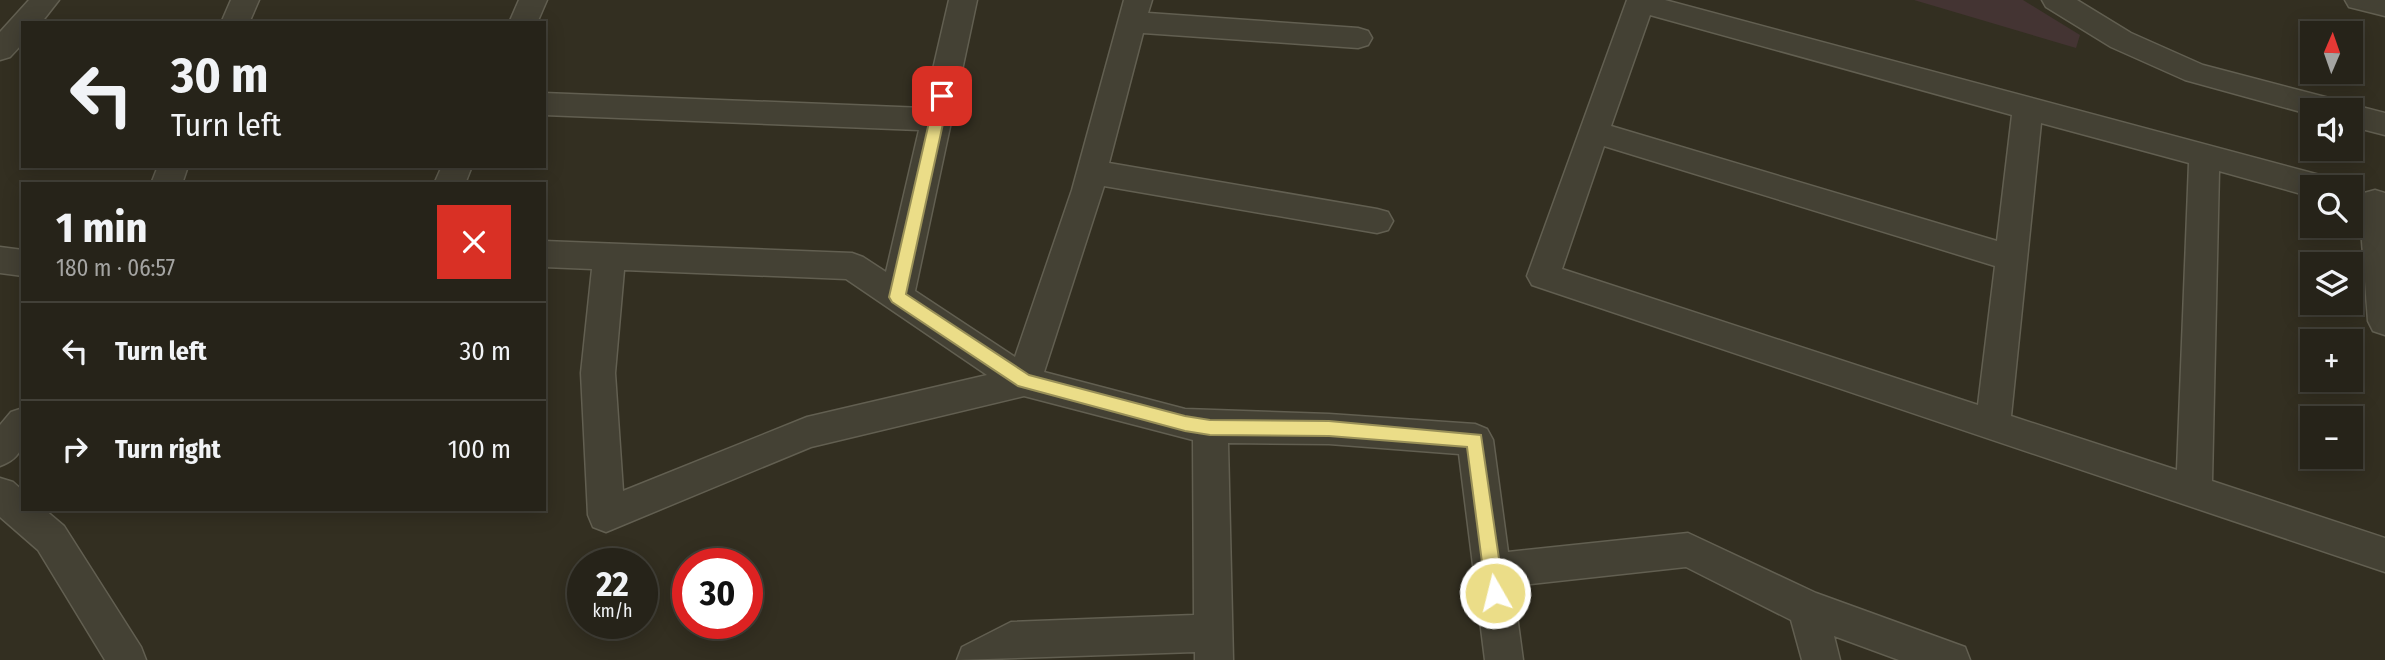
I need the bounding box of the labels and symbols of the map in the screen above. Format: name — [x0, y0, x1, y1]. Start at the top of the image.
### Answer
north arrow — [2300, 21, 2362, 84]
pin — [912, 66, 972, 126]
speed limit sign: 30 — [672, 548, 763, 639]
position arrow — [1458, 556, 1532, 630]

